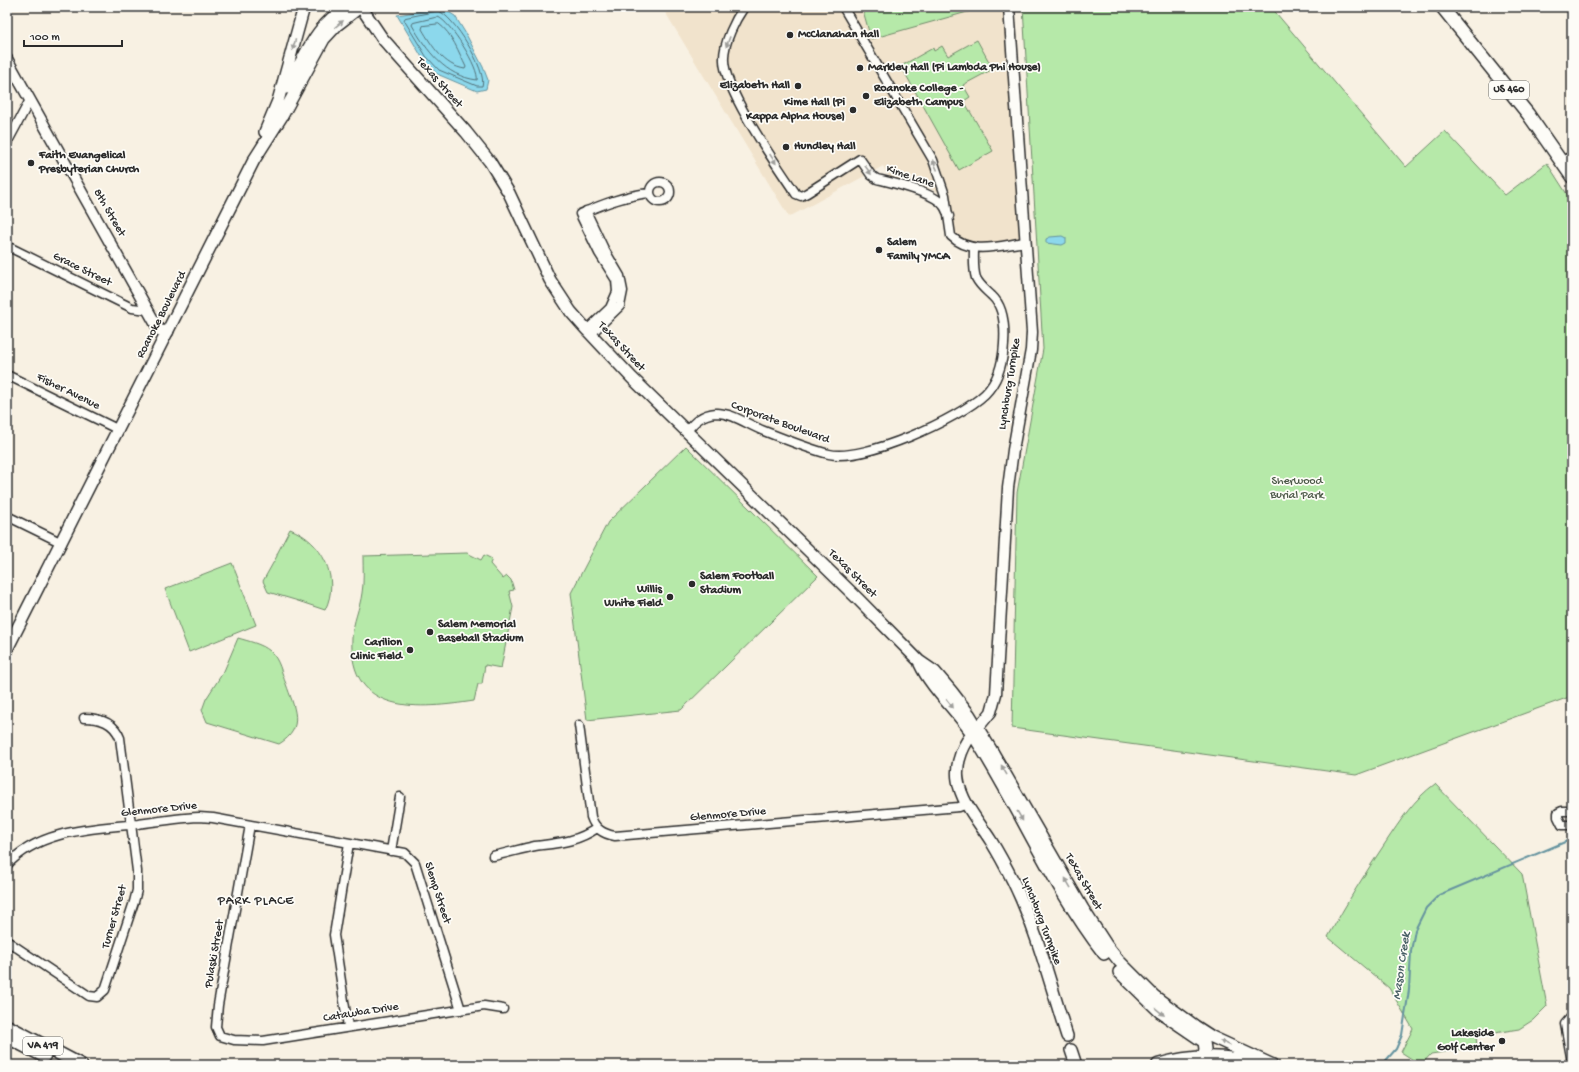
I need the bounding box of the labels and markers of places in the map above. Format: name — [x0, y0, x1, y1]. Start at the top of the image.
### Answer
place label: McClanahan Hall — [798, 28, 879, 42]
marker: McClanahan Hall — [785, 30, 795, 40]
place label: Markley Hall (Pi Lambda Phi House) — [868, 61, 1041, 75]
marker: Markley Hall (Pi Lambda Phi House) — [855, 63, 865, 73]
place label: Elizabeth Hall — [719, 79, 790, 93]
marker: Elizabeth Hall — [793, 81, 803, 91]
place label: Roanoke College - Elizabeth Campus — [873, 82, 964, 110]
marker: Roanoke College - Elizabeth Campus — [861, 91, 871, 101]
place label: Kime Hall (Pi Kappa Alpha House) — [745, 96, 845, 124]
marker: Kime Hall (Pi Kappa Alpha House) — [848, 105, 858, 115]
place label: Hundley Hall — [794, 140, 856, 154]
marker: Hundley Hall — [781, 142, 791, 152]
place label: Faith Evangelical Presbyterian Church — [38, 149, 140, 177]
marker: Faith Evangelical Presbyterian Church — [26, 158, 36, 168]
place label: Salem Family YMCA — [886, 236, 951, 264]
marker: Salem Family YMCA — [874, 245, 884, 255]
place label: Salem Football Stadium — [700, 570, 775, 598]
marker: Salem Football Stadium — [687, 579, 697, 589]
place label: Willis White Field — [603, 583, 664, 611]
marker: Willis White Field — [665, 592, 675, 602]
place label: Salem Memorial Baseball Stadium — [437, 618, 524, 646]
marker: Salem Memorial Baseball Stadium — [425, 627, 435, 637]
place label: Carilion Clinic Field — [349, 636, 404, 664]
marker: Carilion Clinic Field — [405, 645, 415, 655]
place label: Lakeside Golf Center — [1437, 1027, 1496, 1055]
marker: Lakeside Golf Center — [1497, 1036, 1507, 1046]

